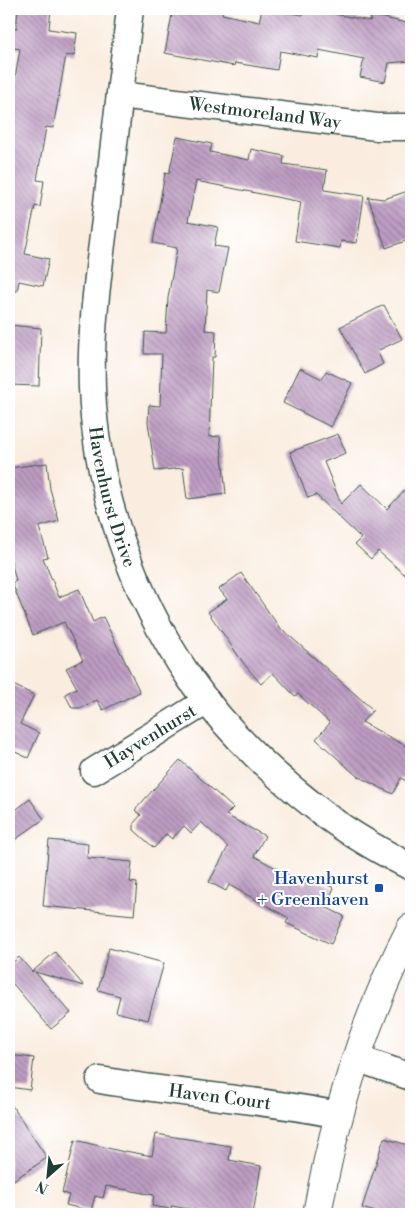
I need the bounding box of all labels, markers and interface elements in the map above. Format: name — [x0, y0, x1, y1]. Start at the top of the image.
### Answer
street label: Westmoreland Way — [186, 92, 343, 134]
street label: Havenhurst Drive — [84, 425, 141, 570]
street label: Hayvenhurst — [100, 699, 201, 773]
place label: Havenhurst + Greenhaven — [257, 867, 370, 911]
marker: Havenhurst + Greenhaven — [373, 882, 385, 894]
street label: Haven Court — [167, 1079, 273, 1115]
north arrow — [22, 1150, 72, 1200]
text: N — [34, 1176, 52, 1197]

